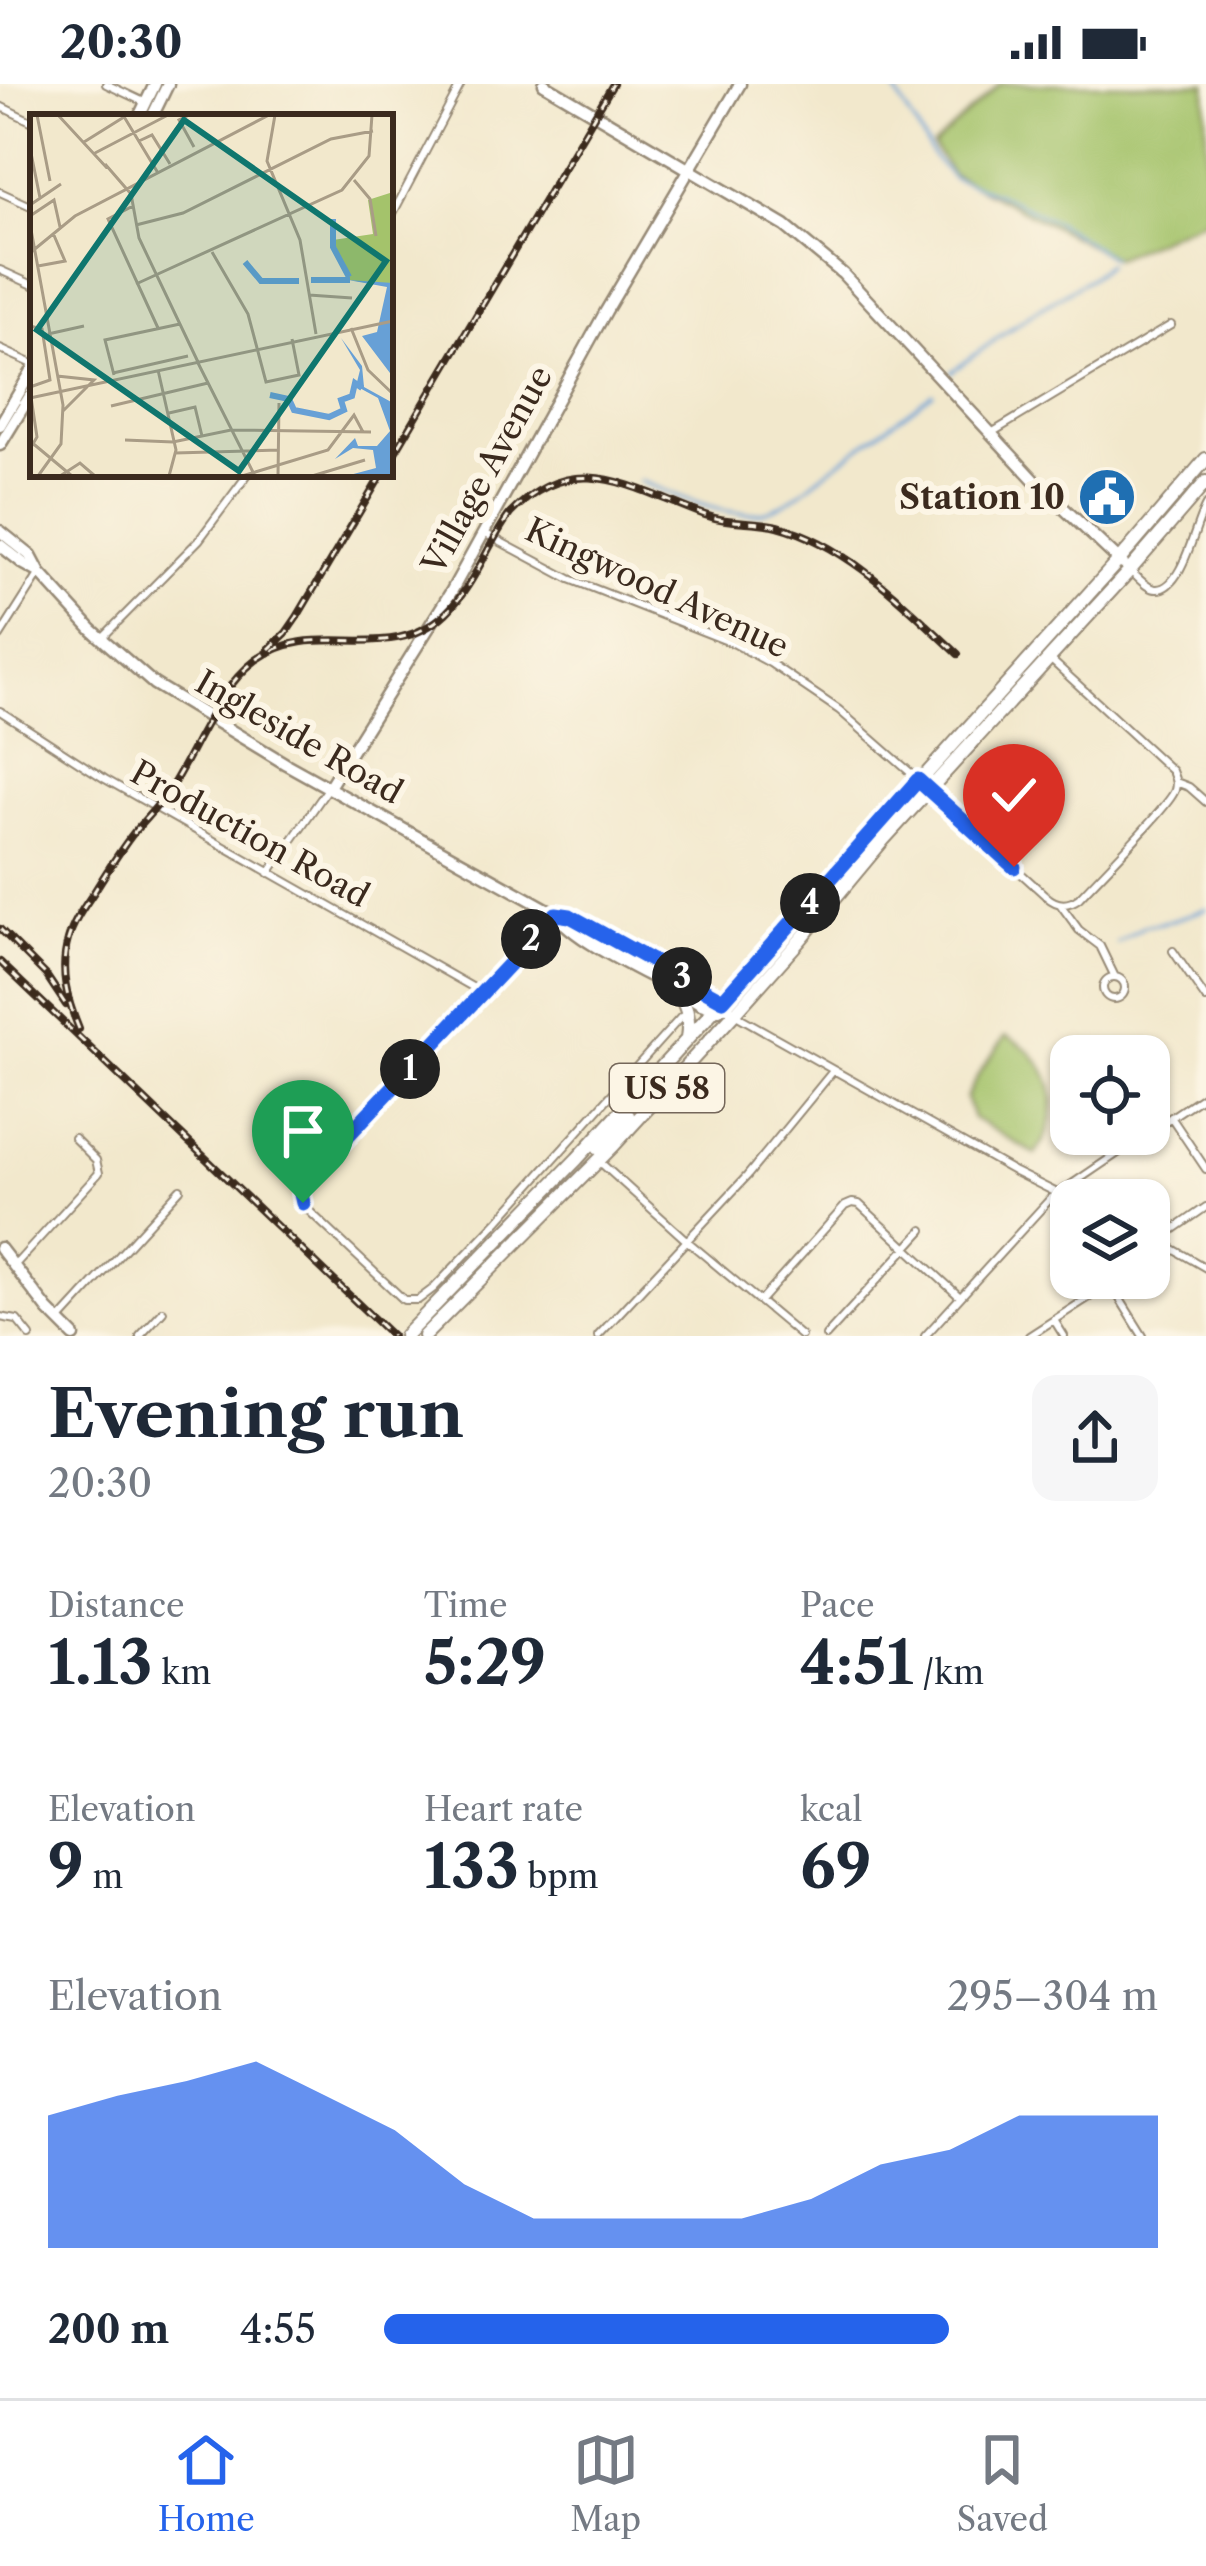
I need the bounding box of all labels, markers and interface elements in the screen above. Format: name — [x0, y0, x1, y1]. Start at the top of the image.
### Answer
text: 20:30 — [60, 14, 183, 70]
inset map — [30, 114, 393, 477]
street label: Village Avenue — [413, 359, 561, 582]
public building icon: Station 10 — [1076, 466, 1138, 528]
place label: Station 10 — [899, 477, 1065, 518]
street label: Kingwood Avenue — [519, 509, 795, 667]
street label: Ingleside Road — [188, 661, 410, 813]
pin — [963, 744, 1065, 867]
street label: Production Road — [124, 752, 376, 916]
icon: check — [981, 762, 1047, 828]
pin: 4 — [780, 873, 840, 933]
text: 4 — [800, 882, 820, 923]
pin: 2 — [501, 909, 561, 969]
text: 2 — [521, 918, 541, 959]
pin: 3 — [652, 947, 712, 1007]
text: 3 — [673, 956, 691, 997]
map controls — [1050, 1035, 1170, 1299]
button: locate — [1050, 1035, 1170, 1155]
pin: 1 — [380, 1039, 440, 1099]
text: 1 — [403, 1048, 417, 1089]
road number: US 58 — [610, 1064, 724, 1112]
pin — [252, 1080, 354, 1203]
icon: arrive — [270, 1098, 336, 1164]
button: layers — [1050, 1179, 1170, 1299]
text: Evening run — [48, 1373, 464, 1454]
button: share — [1032, 1375, 1158, 1501]
text: 20:30 — [48, 1459, 152, 1507]
text: Distance — [48, 1585, 185, 1626]
text: Time — [424, 1585, 507, 1626]
text: Pace — [800, 1585, 875, 1626]
text: 1.13 — [48, 1626, 153, 1700]
text: 5:29 — [424, 1626, 546, 1700]
text: 4:51 — [800, 1626, 914, 1700]
text: km — [153, 1652, 211, 1693]
text: /km — [914, 1652, 984, 1693]
text: Elevation — [48, 1789, 195, 1830]
text: Heart rate — [424, 1789, 583, 1830]
text: kcal — [800, 1789, 862, 1830]
text: 9 — [48, 1830, 84, 1904]
text: 133 — [424, 1830, 519, 1904]
text: 69 — [800, 1830, 872, 1904]
text: m — [84, 1856, 123, 1897]
text: bpm — [519, 1856, 599, 1897]
text: Elevation — [48, 1972, 222, 2020]
text: 295–304 m — [947, 1972, 1158, 2020]
text: 200 m — [48, 2305, 169, 2353]
text: 4:55 — [240, 2305, 316, 2353]
tab: Home — [158, 2427, 255, 2540]
tab: Map — [570, 2427, 641, 2540]
tab: Saved — [957, 2427, 1048, 2540]

